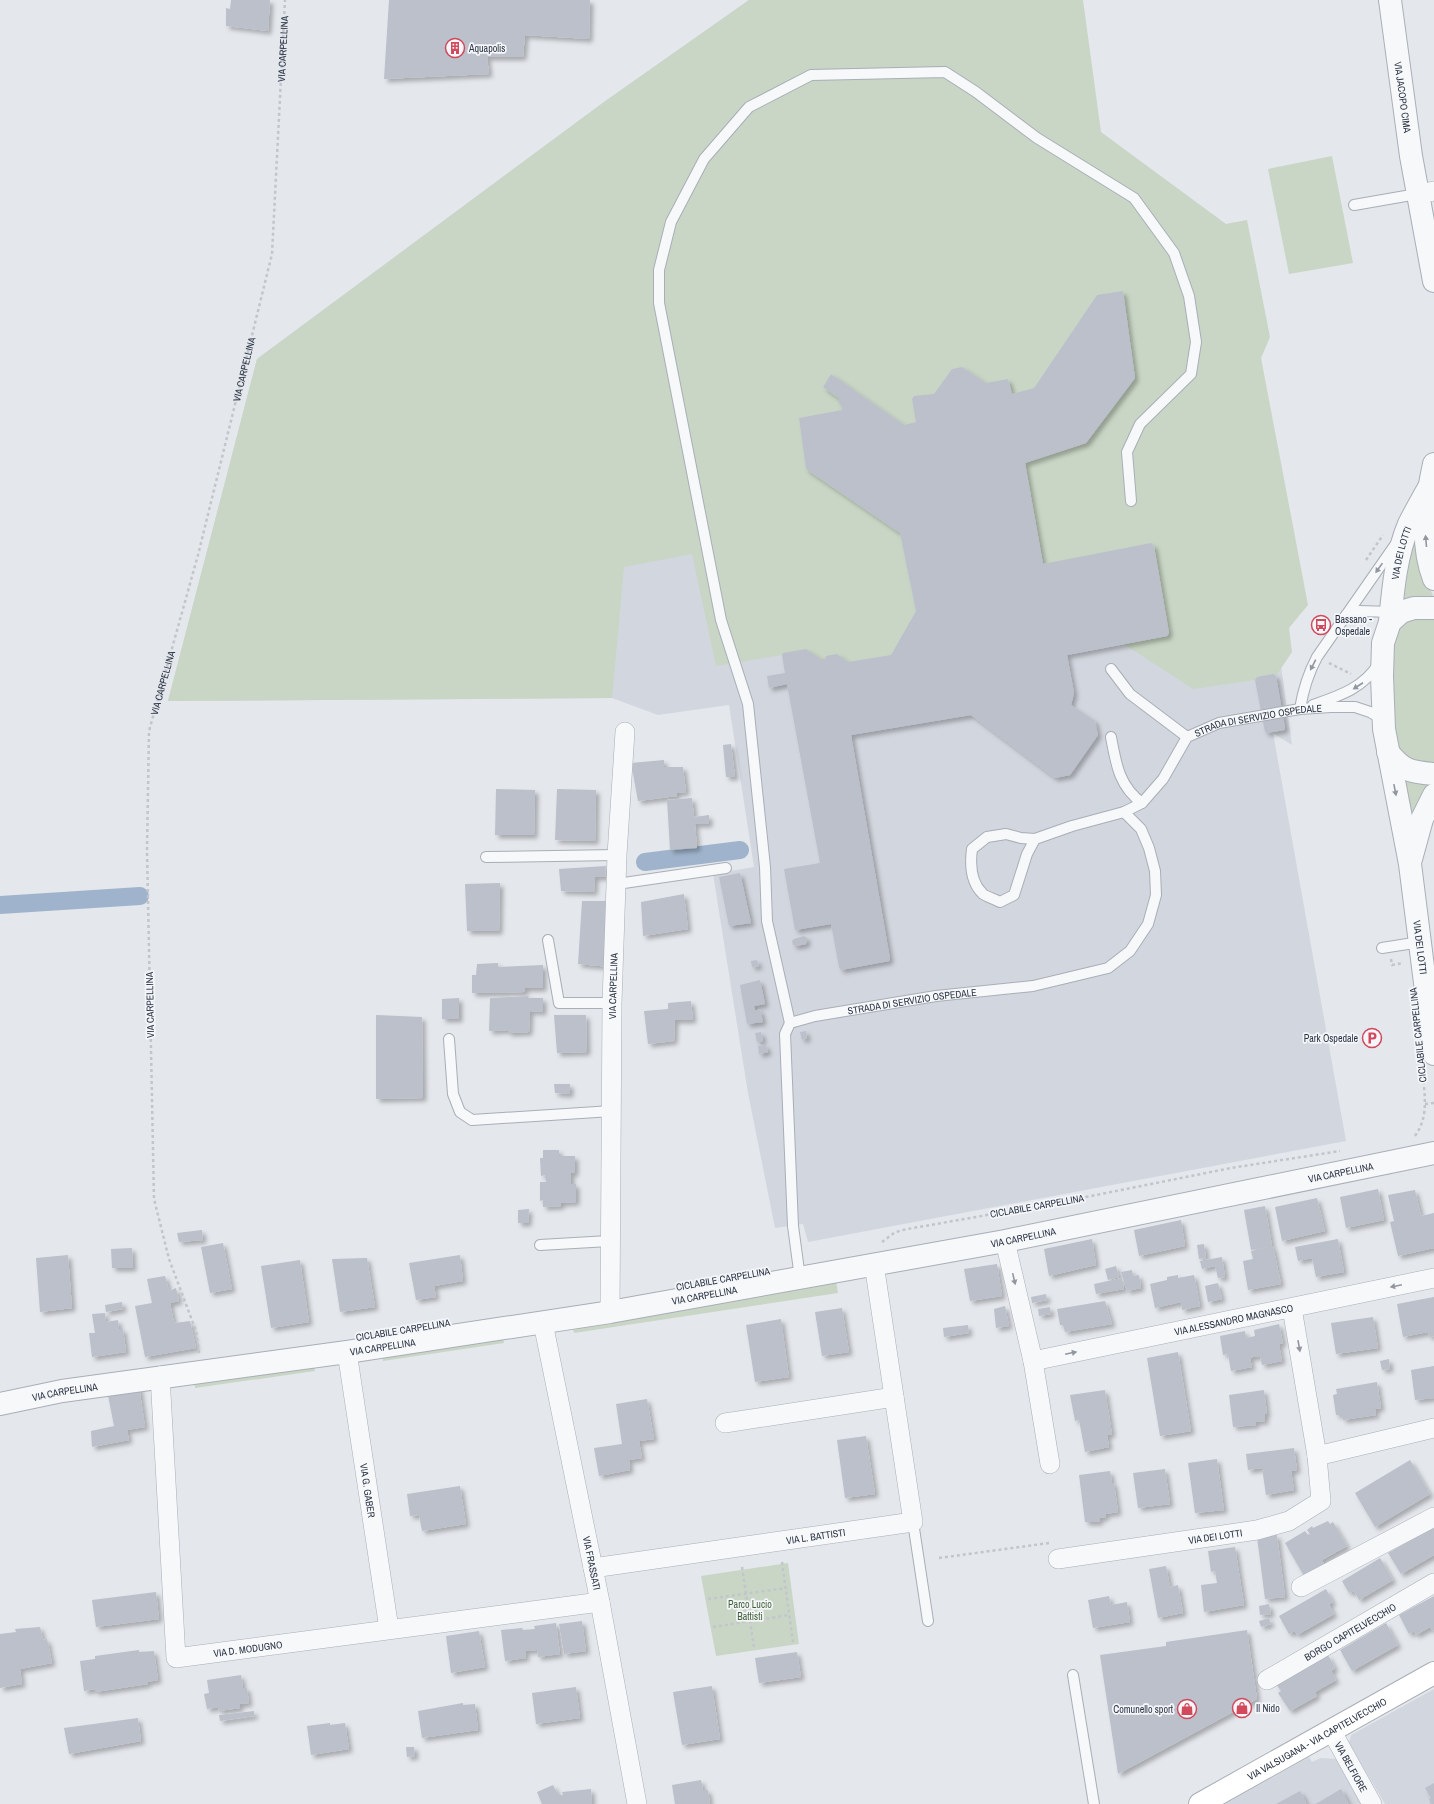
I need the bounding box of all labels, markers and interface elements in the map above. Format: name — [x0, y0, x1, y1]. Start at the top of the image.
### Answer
street label: VIA CARPELLINA — [274, 15, 291, 82]
building icon: Aquapolis — [444, 37, 466, 59]
place label: Aquapolis — [468, 42, 505, 55]
street label: VIA JACOPO CIMA — [1392, 61, 1414, 134]
street label: VIA CARPELLINA — [229, 335, 258, 403]
street label: VIA DEI LOTTI — [1388, 524, 1414, 580]
one-way arrow — [1423, 535, 1429, 547]
one-way arrow — [1375, 562, 1383, 573]
place label: Bassano - Ospedale — [1335, 613, 1372, 638]
bus stop icon: Bassano - Ospedale — [1310, 614, 1332, 636]
street label: VIA CARPELLINA — [147, 649, 178, 716]
one-way arrow — [1309, 659, 1316, 671]
one-way arrow — [1352, 682, 1364, 689]
street label: STRADA DI SERVIZIO OSPEDALE — [1192, 701, 1322, 739]
one-way arrow — [1392, 784, 1398, 796]
street label: VIA DEI LOTTI — [1411, 919, 1430, 975]
street label: VIA CARPELLINA — [605, 952, 620, 1019]
street label: VIA CARPELLINA — [143, 971, 157, 1038]
street label: STRADA DI SERVIZIO OSPEDALE — [847, 985, 977, 1017]
street label: CICLABILE CARPELLINA — [1407, 986, 1429, 1083]
parking icon: Park Ospedale — [1361, 1027, 1383, 1049]
place label: Park Ospedale — [1304, 1032, 1358, 1045]
street label: VIA CARPELLINA — [1307, 1159, 1375, 1185]
street label: CICLABILE CARPELLINA — [989, 1191, 1086, 1221]
street label: VIA CARPELLINA — [990, 1224, 1057, 1250]
street label: CICLABILE CARPELLINA — [675, 1264, 772, 1294]
one-way arrow — [1011, 1273, 1017, 1285]
street label: VIA CARPELLINA — [671, 1283, 739, 1307]
one-way arrow — [1390, 1284, 1402, 1290]
street label: VIA ALESSANDRO MAGNASCO — [1173, 1301, 1294, 1338]
street label: CICLABILE CARPELLINA — [355, 1316, 452, 1344]
street label: VIA CARPELLINA — [349, 1335, 417, 1358]
one-way arrow — [1296, 1340, 1302, 1352]
one-way arrow — [1065, 1350, 1077, 1356]
street label: VIA CARPELLINA — [31, 1380, 99, 1404]
street label: VIA G. GABER — [357, 1462, 379, 1519]
street label: VIA L. BATTISTI — [785, 1525, 846, 1547]
street label: VIA DEI LOTTI — [1188, 1526, 1243, 1546]
street label: VIA FRASSATI — [580, 1535, 604, 1591]
park label: Parco Lucio Battisti — [728, 1598, 772, 1623]
street label: BORGO CAPITELVECCHIO — [1302, 1600, 1398, 1663]
street label: VIA D. MODUGNO — [213, 1638, 283, 1659]
street label: VIA VALSUGANA - VIA CAPITELVECCHIO — [1245, 1694, 1389, 1783]
shop icon: Il Nido — [1231, 1697, 1253, 1719]
shop icon: Comunello sport — [1176, 1698, 1198, 1720]
place label: Il Nido — [1256, 1702, 1280, 1715]
place label: Comunello sport — [1113, 1703, 1174, 1716]
street label: VIA BELFIORE — [1332, 1739, 1371, 1794]

